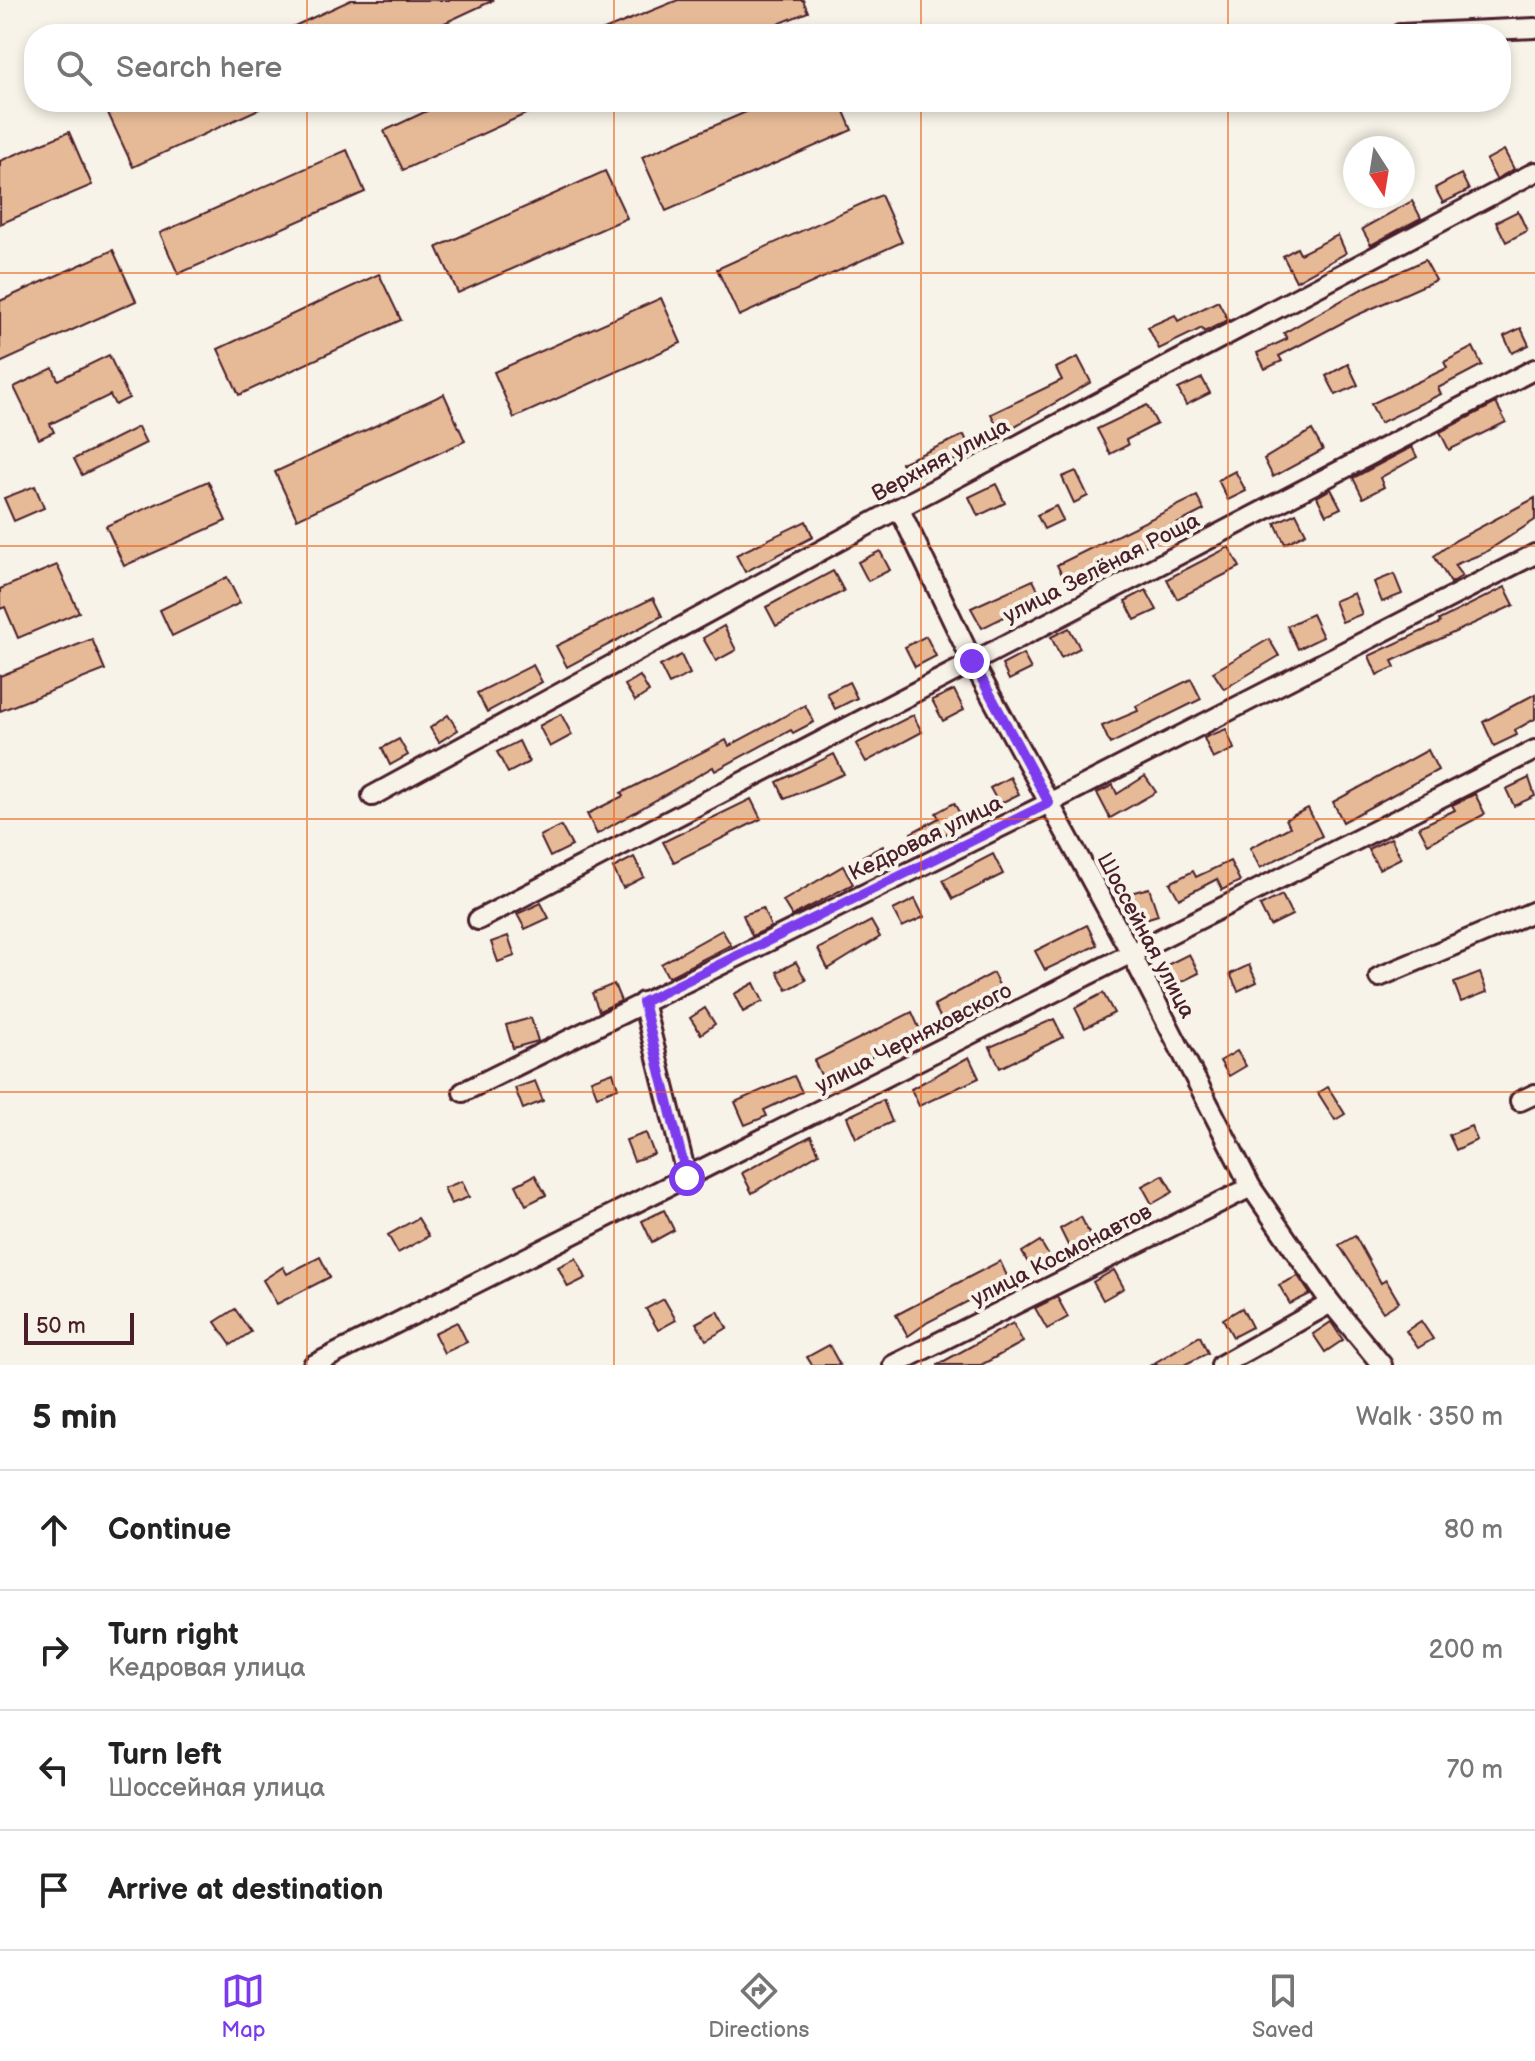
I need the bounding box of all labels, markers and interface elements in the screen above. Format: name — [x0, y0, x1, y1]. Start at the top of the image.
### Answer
search box — [24, 24, 1511, 112]
icon: search — [52, 46, 96, 90]
text: Search here — [116, 50, 282, 86]
north arrow — [1343, 136, 1415, 208]
street label: Верхняя улица — [867, 413, 1014, 508]
street label: улица Зелёная Роща — [999, 507, 1204, 630]
route end — [954, 643, 990, 679]
street label: Кедровая улица — [845, 790, 1007, 887]
street label: Шоссейная улица — [1091, 848, 1201, 1023]
street label: улица Черняховского — [811, 977, 1016, 1100]
route start — [669, 1160, 705, 1196]
street label: улица Космонавтов — [967, 1198, 1157, 1313]
scale bar — [24, 1309, 134, 1345]
text: 50 m — [36, 1313, 86, 1340]
text: 5 min — [32, 1397, 117, 1438]
text: Walk · 350 m — [1356, 1402, 1503, 1433]
icon: ahead — [32, 1508, 76, 1552]
text: Continue — [108, 1512, 231, 1548]
text: 80 m — [1444, 1515, 1503, 1546]
text: Turn right — [108, 1617, 239, 1653]
icon: right — [32, 1628, 76, 1672]
text: 200 m — [1429, 1635, 1503, 1666]
text: Кедровая улица — [108, 1653, 306, 1684]
text: Turn left — [108, 1737, 222, 1773]
icon: left — [32, 1748, 76, 1792]
text: 70 m — [1446, 1755, 1503, 1786]
text: Шоссейная улица — [108, 1773, 325, 1804]
icon: arrive — [32, 1868, 76, 1912]
text: Arrive at destination — [108, 1872, 384, 1908]
tab: Map — [221, 1969, 266, 2044]
tab: Directions — [708, 1969, 809, 2044]
tab: Saved — [1252, 1969, 1314, 2044]

